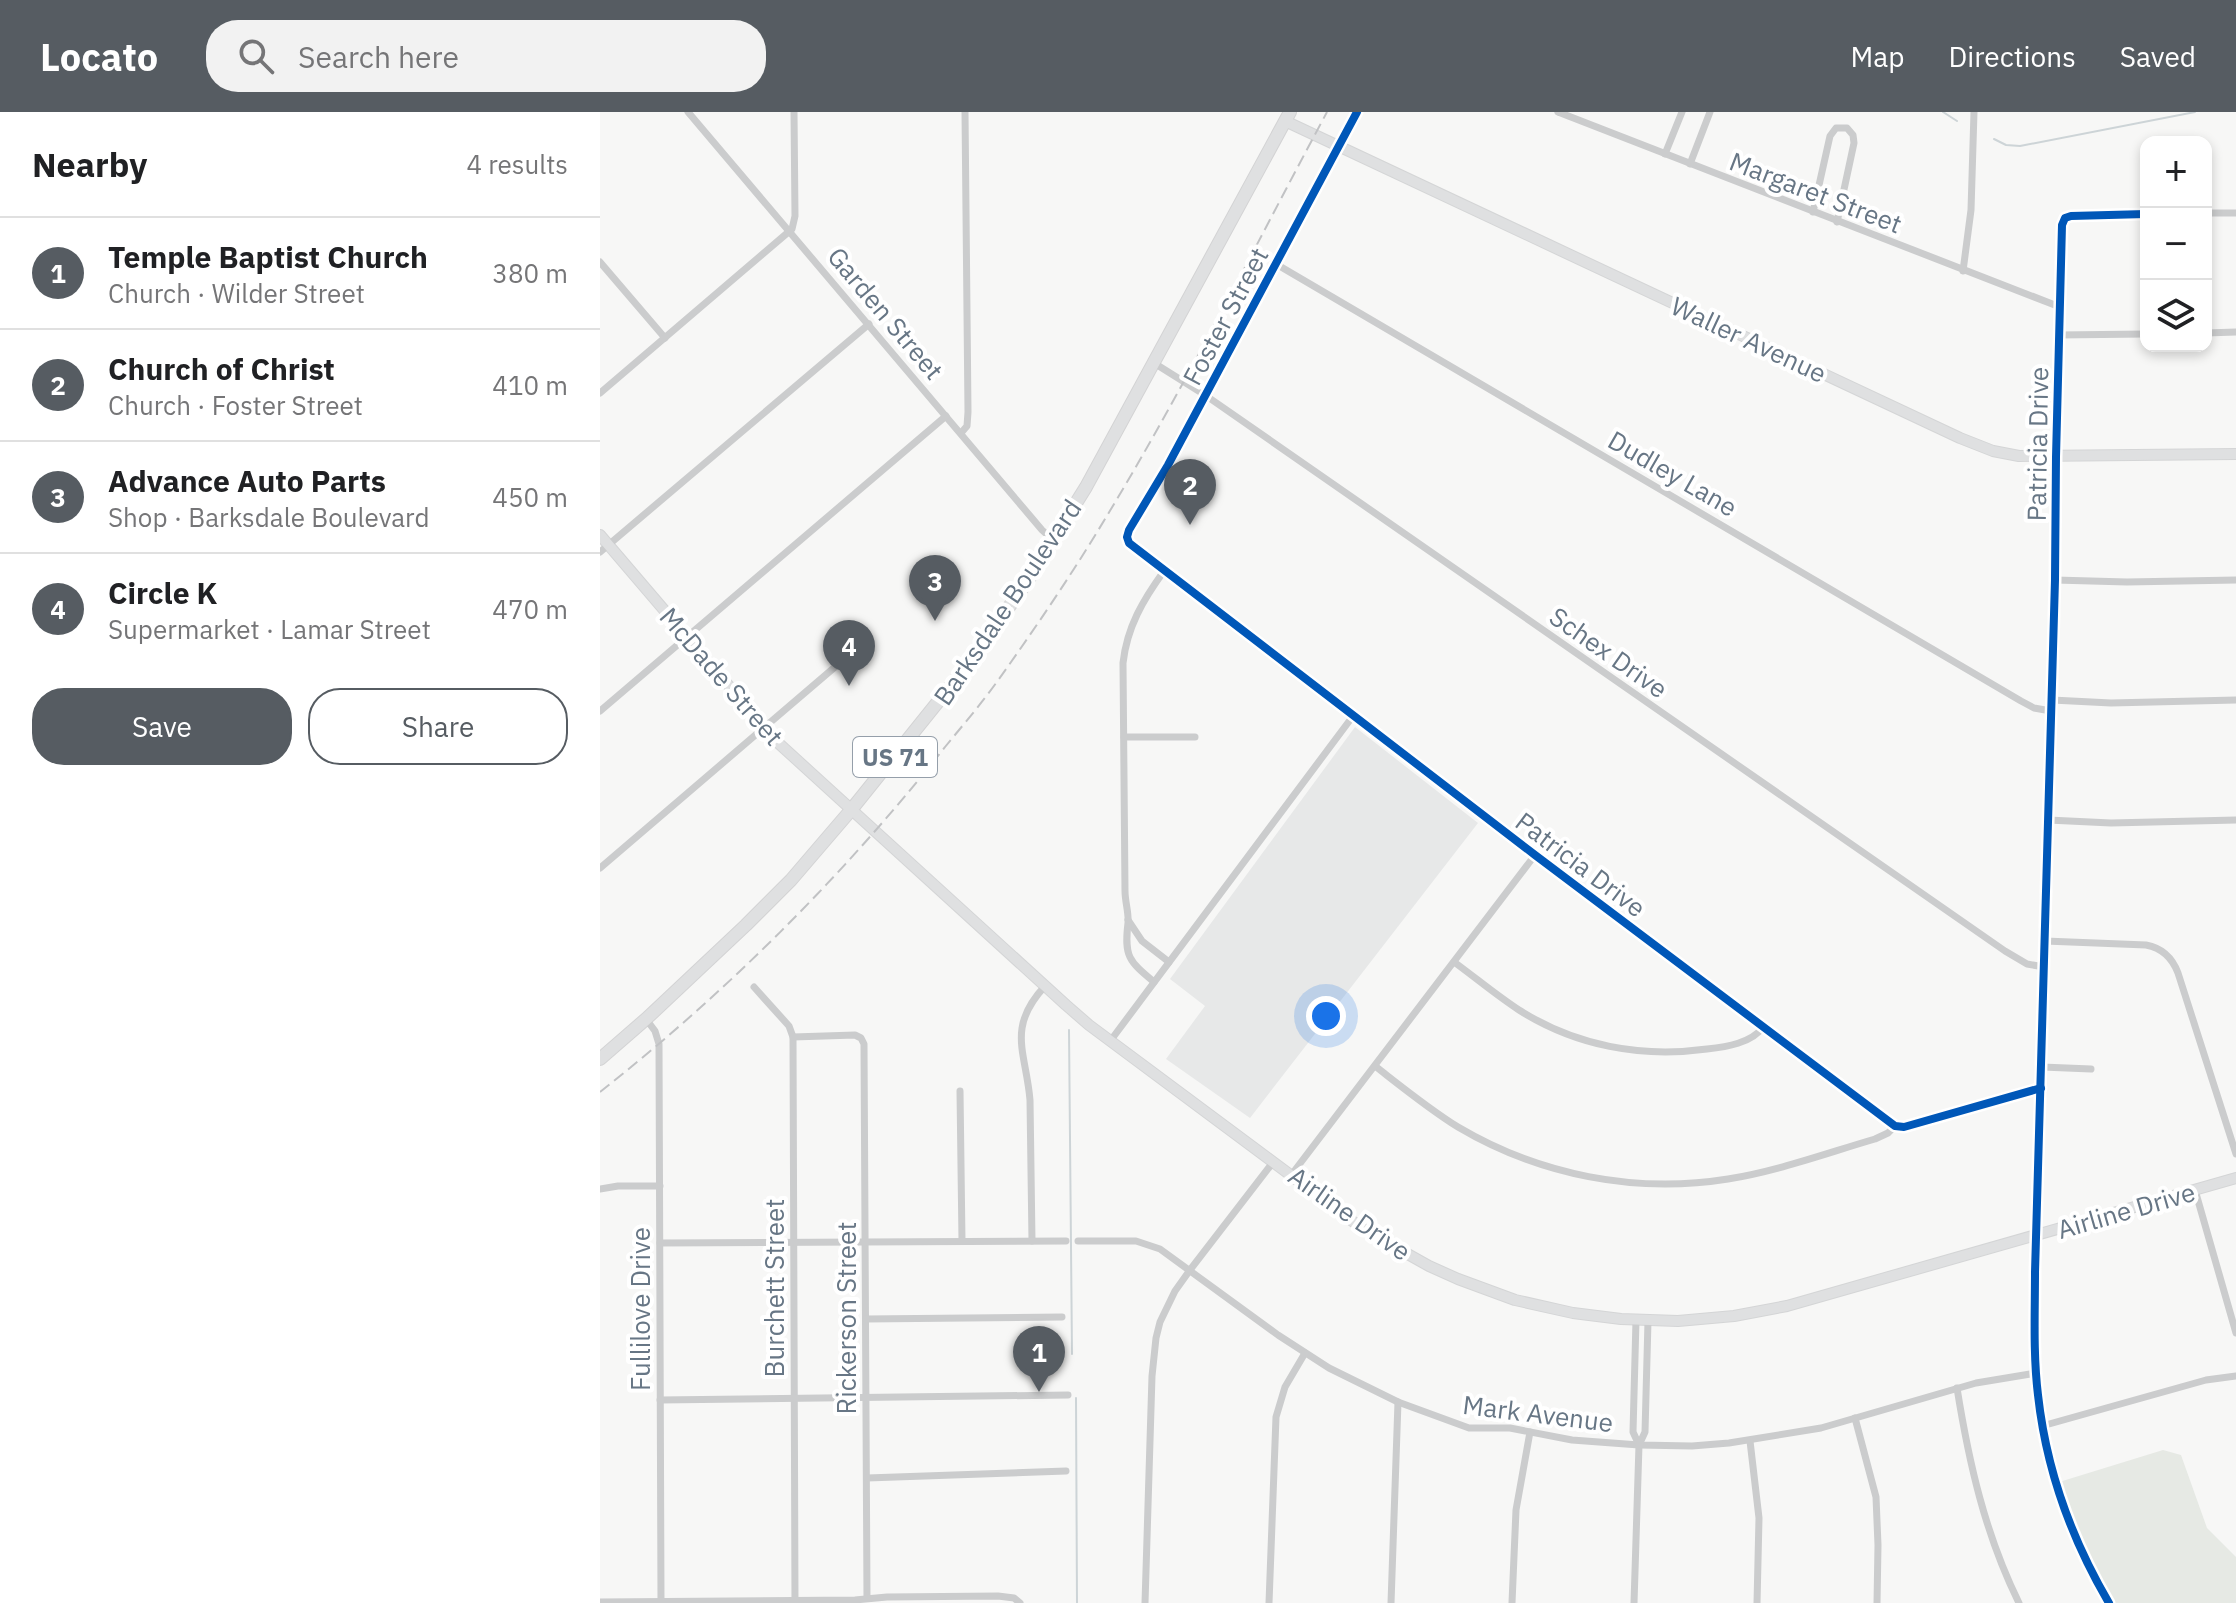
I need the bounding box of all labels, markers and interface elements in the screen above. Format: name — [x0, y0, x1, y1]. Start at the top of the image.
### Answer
search box — [206, 20, 766, 92]
text: Locato — [40, 32, 158, 81]
icon: search — [234, 34, 278, 78]
text: Search here — [298, 37, 459, 76]
text: Map — [1850, 38, 1904, 75]
text: Directions — [1948, 38, 2076, 75]
text: Saved — [2120, 38, 2196, 75]
map controls — [2140, 136, 2212, 352]
button: + — [2140, 136, 2212, 208]
text: Nearby — [32, 142, 147, 186]
street label: Margaret Street — [1725, 144, 1907, 240]
text: 4 results — [466, 147, 568, 181]
button: − — [2140, 208, 2212, 280]
text: Temple Baptist Church — [108, 237, 428, 276]
street label: Garden Street — [821, 240, 951, 386]
street label: Foster Street — [1174, 241, 1276, 391]
text: 1 — [50, 256, 66, 290]
text: 380 m — [492, 256, 568, 290]
text: Church · Wilder Street — [108, 276, 365, 310]
button: layers — [2140, 280, 2212, 352]
street label: Waller Avenue — [1666, 288, 1832, 390]
text: Church of Christ — [108, 349, 335, 388]
street label: Patricia Drive — [2019, 366, 2055, 522]
text: 2 — [50, 368, 66, 402]
text: 410 m — [492, 368, 568, 402]
text: Church · Foster Street — [108, 388, 363, 422]
street label: Dudley Lane — [1602, 422, 1744, 524]
pin: 2 — [1164, 459, 1216, 525]
text: Advance Auto Parts — [108, 461, 386, 500]
text: 3 — [50, 480, 66, 514]
text: 450 m — [492, 480, 568, 514]
street label: Barksdale Boulevard — [925, 492, 1089, 712]
text: Shop · Barksdale Boulevard — [108, 500, 430, 534]
pin: 3 — [909, 555, 961, 621]
text: Circle K — [108, 573, 218, 612]
text: 4 — [50, 592, 66, 626]
text: 470 m — [492, 592, 568, 626]
street label: Schex Drive — [1543, 599, 1675, 705]
street label: McDade Street — [653, 600, 791, 752]
text: Supermarket · Lamar Street — [108, 612, 431, 646]
pin: 4 — [823, 620, 875, 686]
button: Save — [32, 688, 292, 765]
button: Share — [308, 688, 568, 765]
road number: US 71 — [853, 737, 937, 777]
street label: Patricia Drive — [1509, 804, 1653, 924]
your location — [1306, 996, 1346, 1036]
street label: Airline Drive — [1282, 1158, 1418, 1268]
street label: Airline Drive — [2053, 1174, 2199, 1246]
street label: Burchett Street — [757, 1199, 791, 1377]
street label: Rickerson Street — [829, 1222, 863, 1414]
street label: Fullilove Drive — [623, 1227, 657, 1391]
pin: 1 — [1013, 1326, 1065, 1392]
street label: Mark Avenue — [1461, 1387, 1615, 1439]

